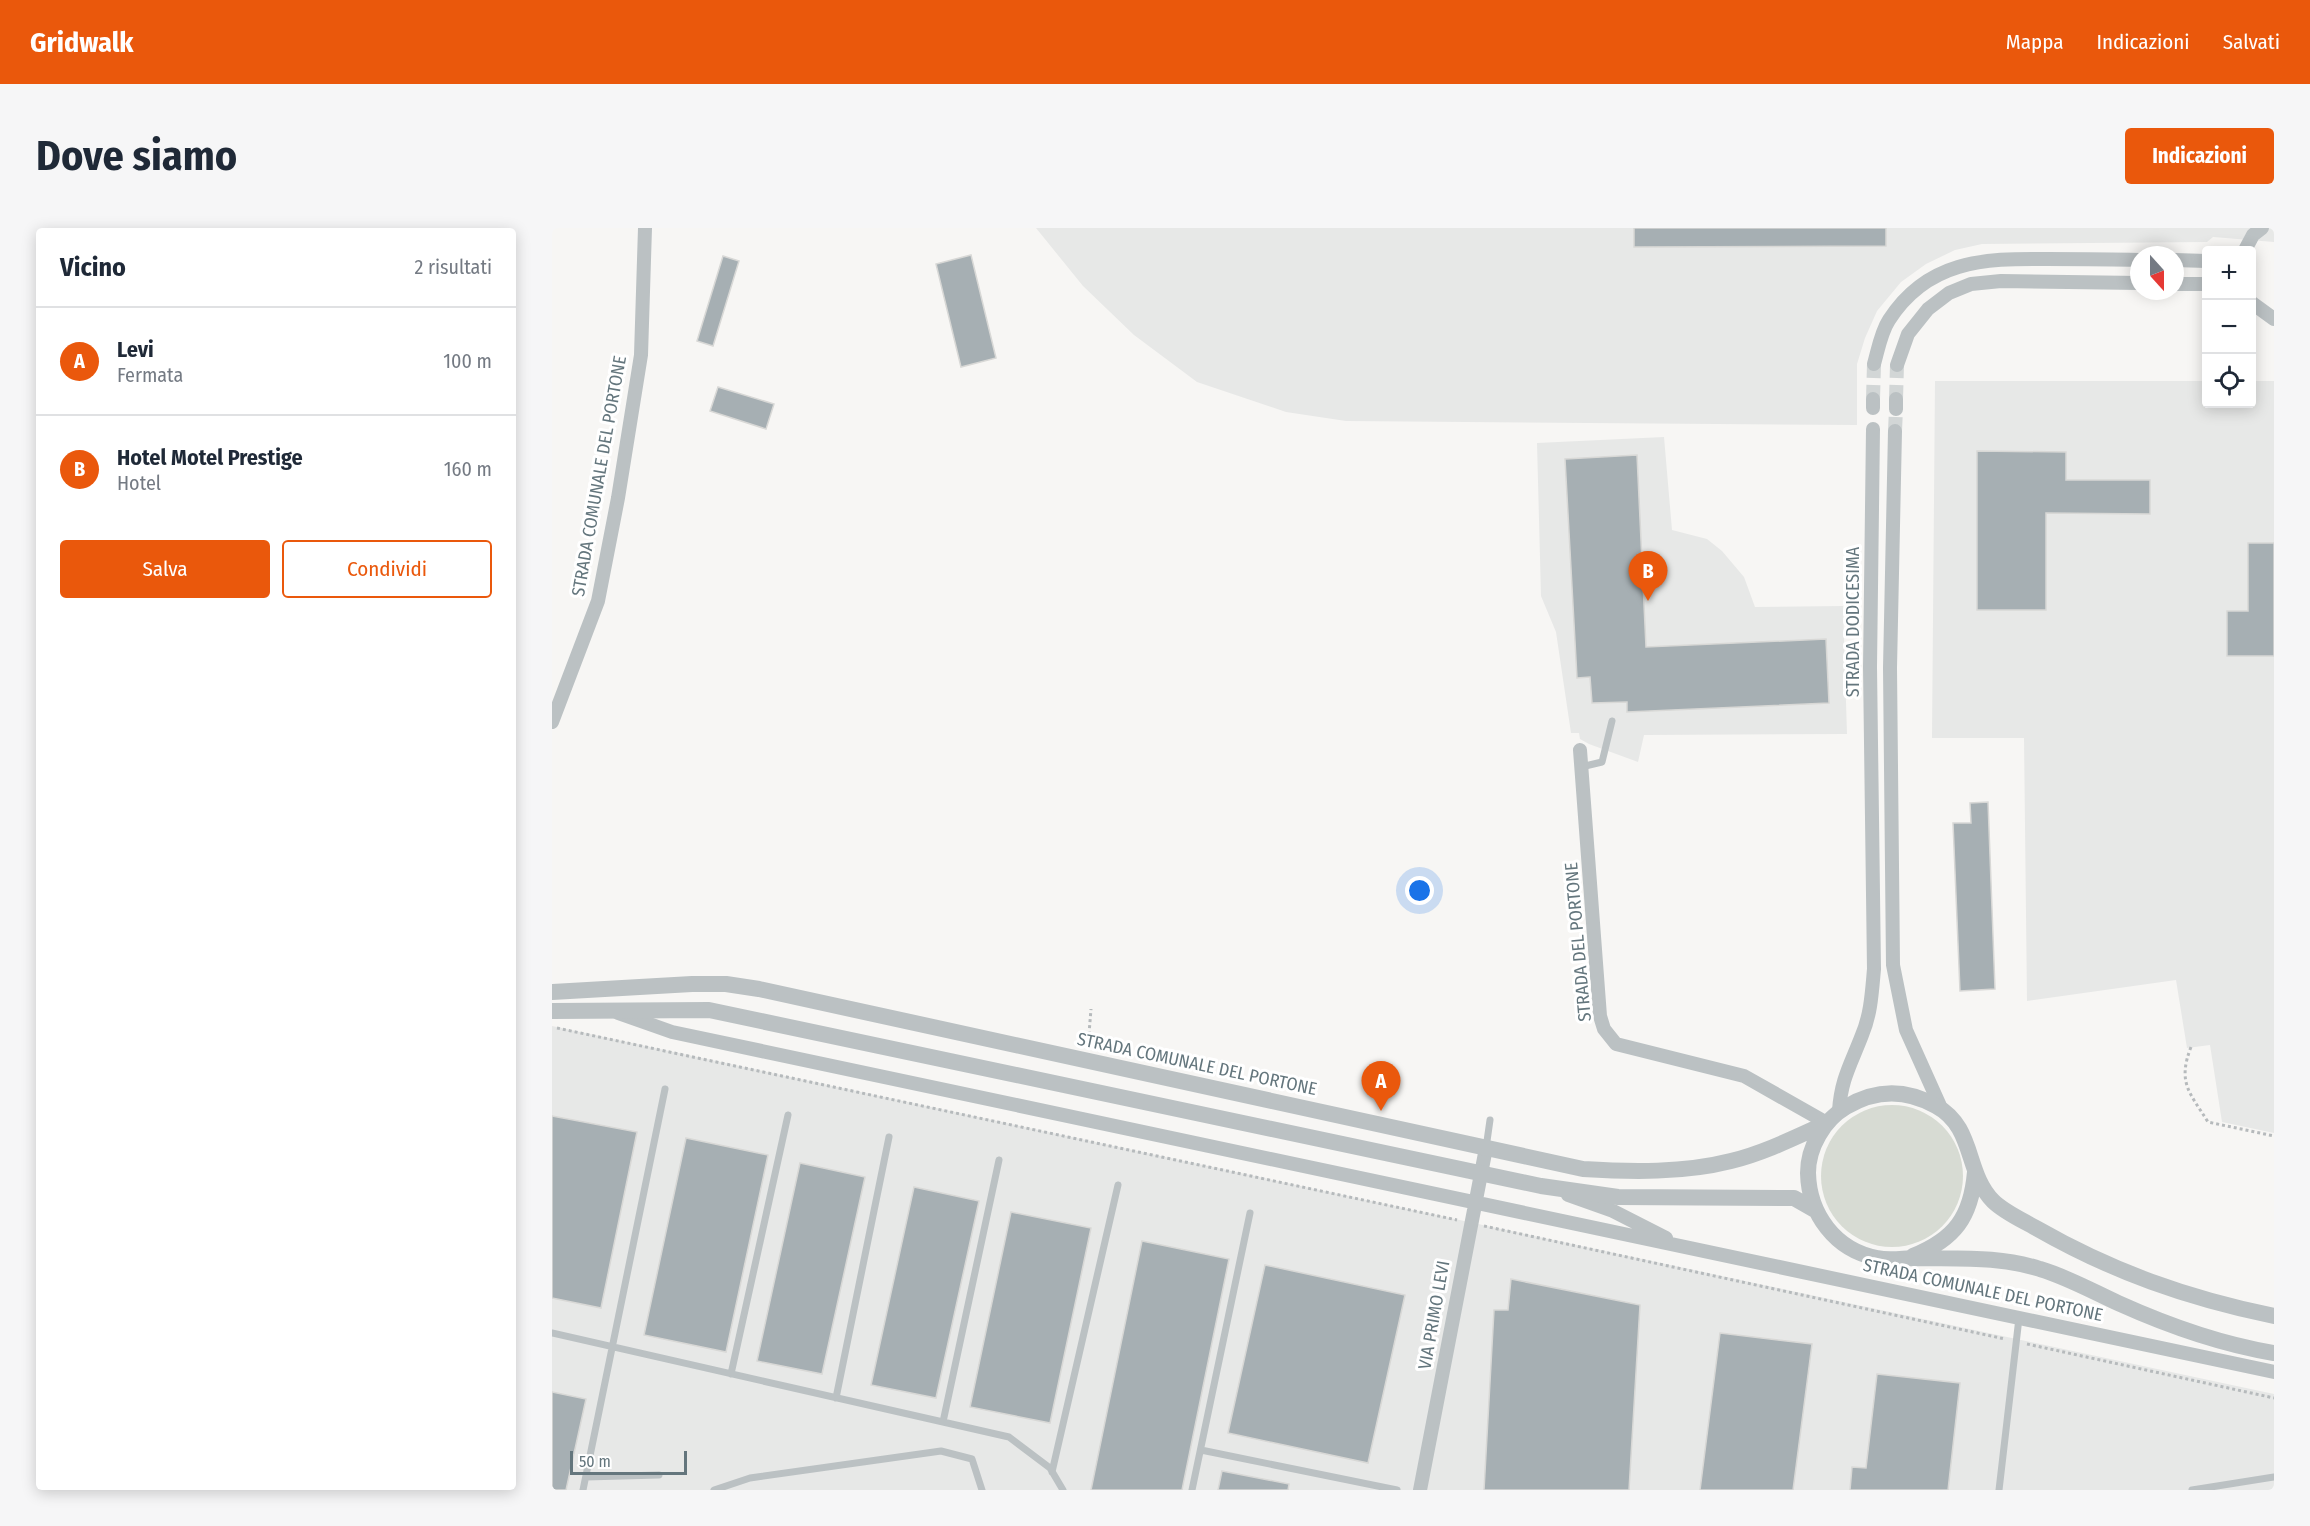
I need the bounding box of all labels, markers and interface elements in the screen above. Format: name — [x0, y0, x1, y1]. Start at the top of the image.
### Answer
text: Gridwalk — [30, 26, 134, 59]
text: Mappa — [2006, 29, 2063, 55]
text: Indicazioni — [2096, 29, 2190, 55]
text: Salvati — [2223, 29, 2280, 55]
button: Indicazioni — [2125, 128, 2274, 184]
text: Dove siamo — [36, 131, 237, 181]
north arrow — [2130, 246, 2184, 300]
map controls — [2202, 246, 2256, 408]
button: + — [2202, 246, 2256, 300]
text: Vicino — [60, 252, 126, 283]
text: 2 risultati — [414, 255, 492, 279]
button: − — [2202, 300, 2256, 354]
text: Levi — [117, 336, 154, 363]
text: A — [74, 349, 85, 373]
text: 100 m — [443, 349, 492, 373]
street label: STRADA COMUNALE DEL PORTONE — [567, 354, 631, 598]
button: locate — [2202, 354, 2256, 408]
text: Fermata — [117, 363, 183, 387]
text: Hotel Motel Prestige — [117, 444, 303, 471]
text: B — [74, 457, 85, 481]
text: 160 m — [444, 457, 492, 481]
text: Hotel — [117, 471, 161, 495]
button: Salva — [60, 540, 270, 598]
button: Condividi — [282, 540, 492, 598]
street label: STRADA DODICESIMA — [1842, 546, 1864, 697]
pin: B — [1628, 552, 1668, 601]
street label: STRADA DEL PORTONE — [1560, 861, 1596, 1023]
your location — [1405, 876, 1434, 905]
street label: STRADA COMUNALE DEL PORTONE — [1075, 1028, 1319, 1100]
pin: A — [1362, 1062, 1400, 1111]
street label: STRADA COMUNALE DEL PORTONE — [1861, 1254, 2105, 1326]
street label: VIA PRIMO LEVI — [1414, 1259, 1454, 1371]
scale bar — [570, 1448, 687, 1476]
text: 50 m — [579, 1452, 611, 1471]

